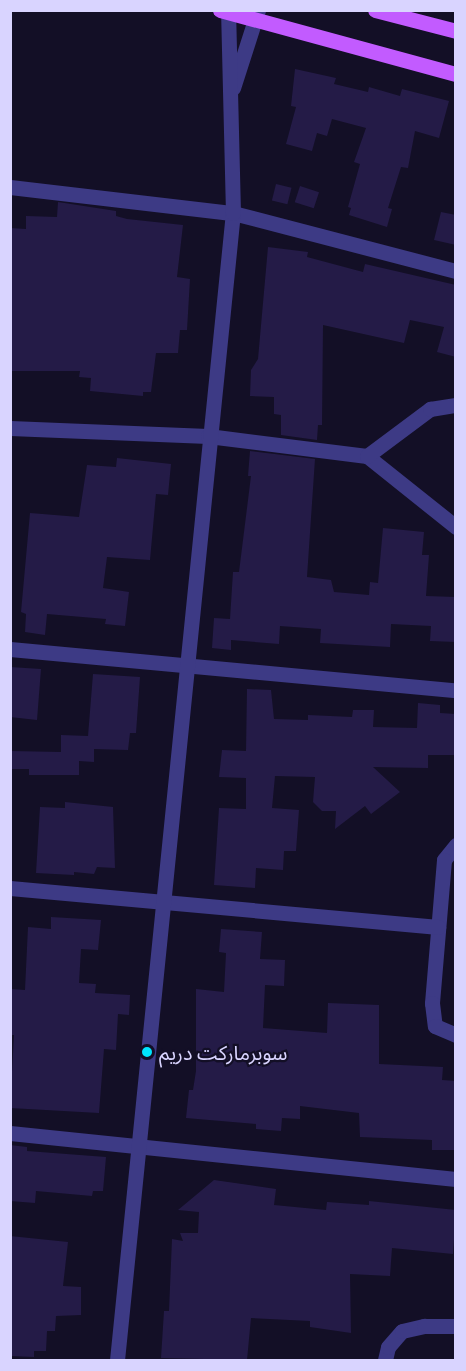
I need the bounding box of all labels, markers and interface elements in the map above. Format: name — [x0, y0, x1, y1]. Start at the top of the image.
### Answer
place label: سوبرماركت دريم — [159, 1040, 288, 1064]
marker: سوبرماركت دريم — [140, 1045, 154, 1059]

